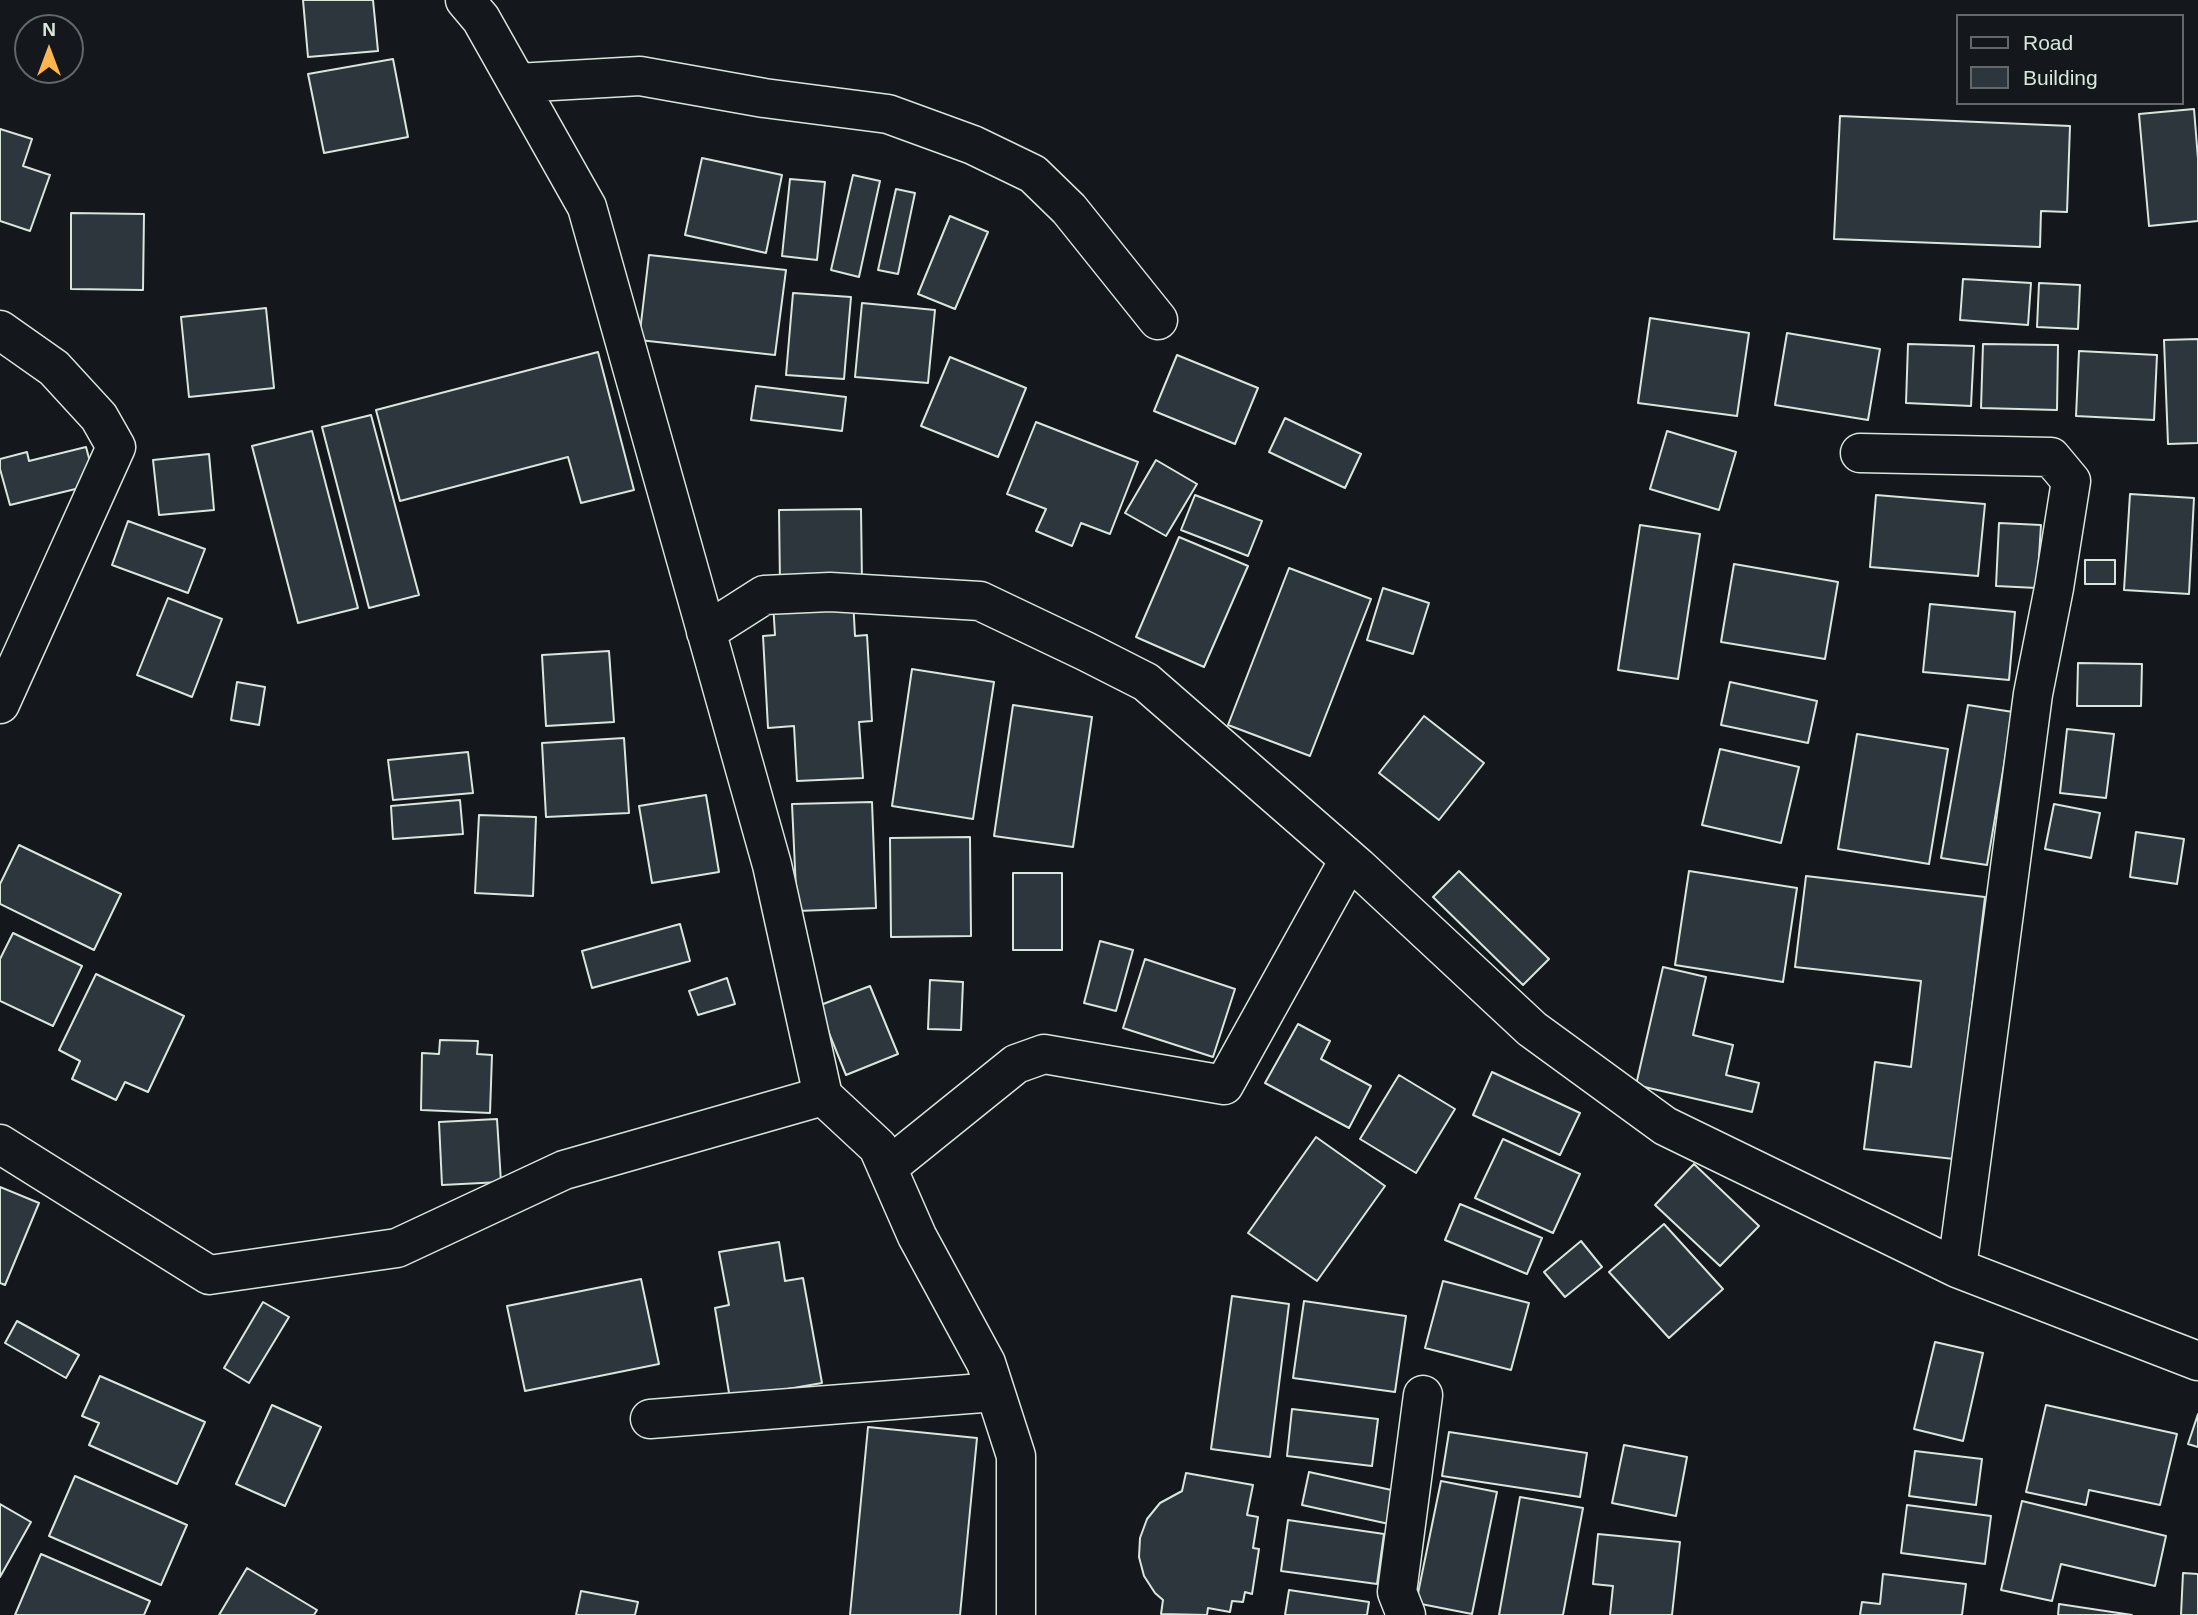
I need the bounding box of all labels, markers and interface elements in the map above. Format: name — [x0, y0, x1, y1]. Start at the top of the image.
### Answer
north arrow — [14, 14, 84, 84]
legend — [1956, 14, 2184, 105]
text: N — [42, 19, 56, 40]
text: Road — [2023, 31, 2073, 54]
text: Building — [2023, 66, 2098, 89]

